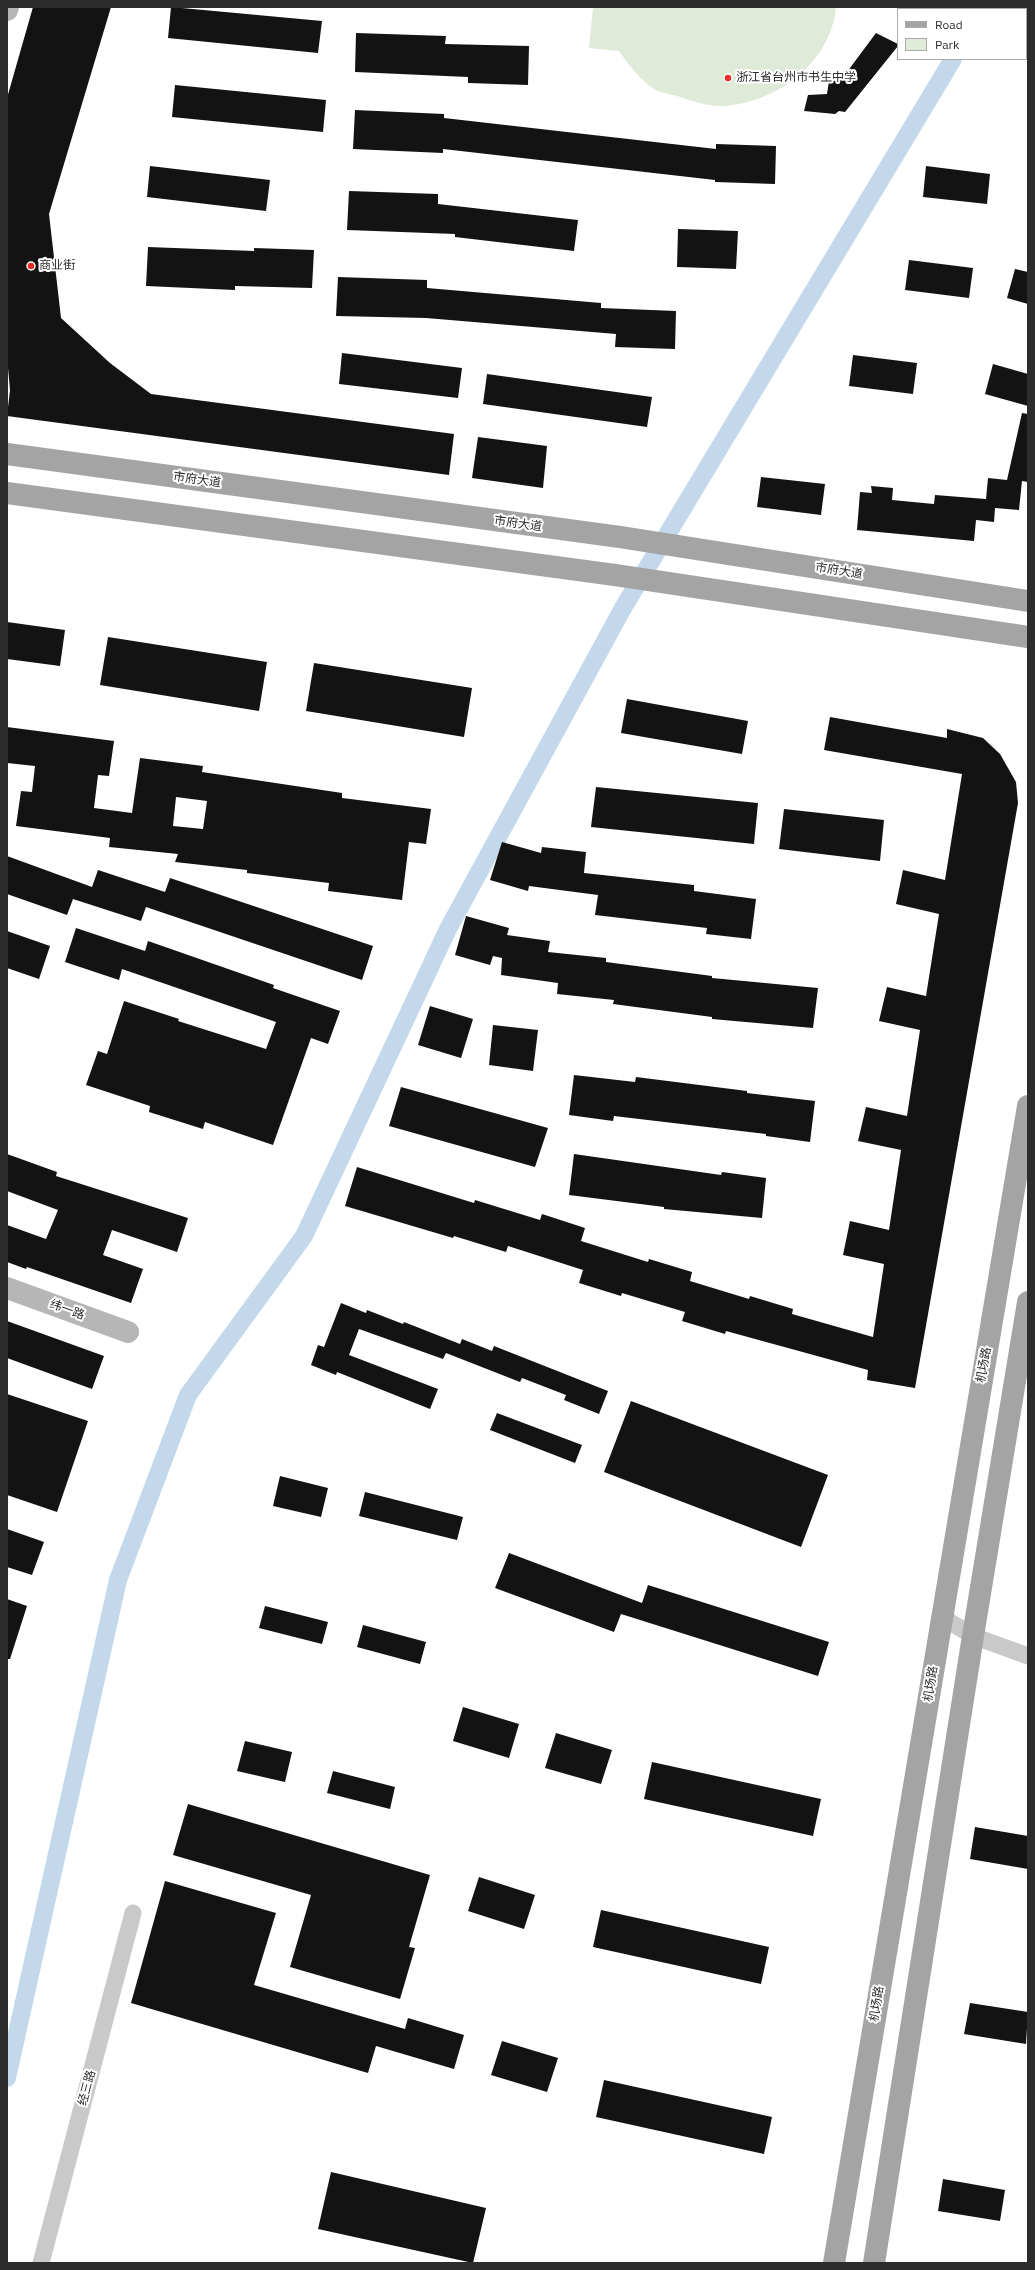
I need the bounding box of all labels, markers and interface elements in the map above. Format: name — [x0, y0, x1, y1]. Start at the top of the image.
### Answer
legend — [897, 8, 1027, 60]
text: Road — [935, 17, 963, 32]
text: Park — [935, 37, 959, 52]
place label: 浙江省台州市书生中学 — [736, 71, 856, 85]
marker: 浙江省台州市书生中学 — [723, 73, 733, 83]
place label: 商业街 — [39, 259, 75, 273]
marker: 商业街 — [26, 261, 36, 271]
street label: 市府大道 — [172, 470, 222, 490]
street label: 市府大道 — [493, 514, 543, 534]
street label: 市府大道 — [814, 560, 864, 582]
street label: 纬一路 — [48, 1297, 86, 1323]
street label: 机场路 — [974, 1346, 994, 1384]
street label: 机场路 — [921, 1665, 941, 1703]
street label: 机场路 — [867, 1985, 887, 2023]
street label: 经三路 — [75, 2069, 99, 2107]

